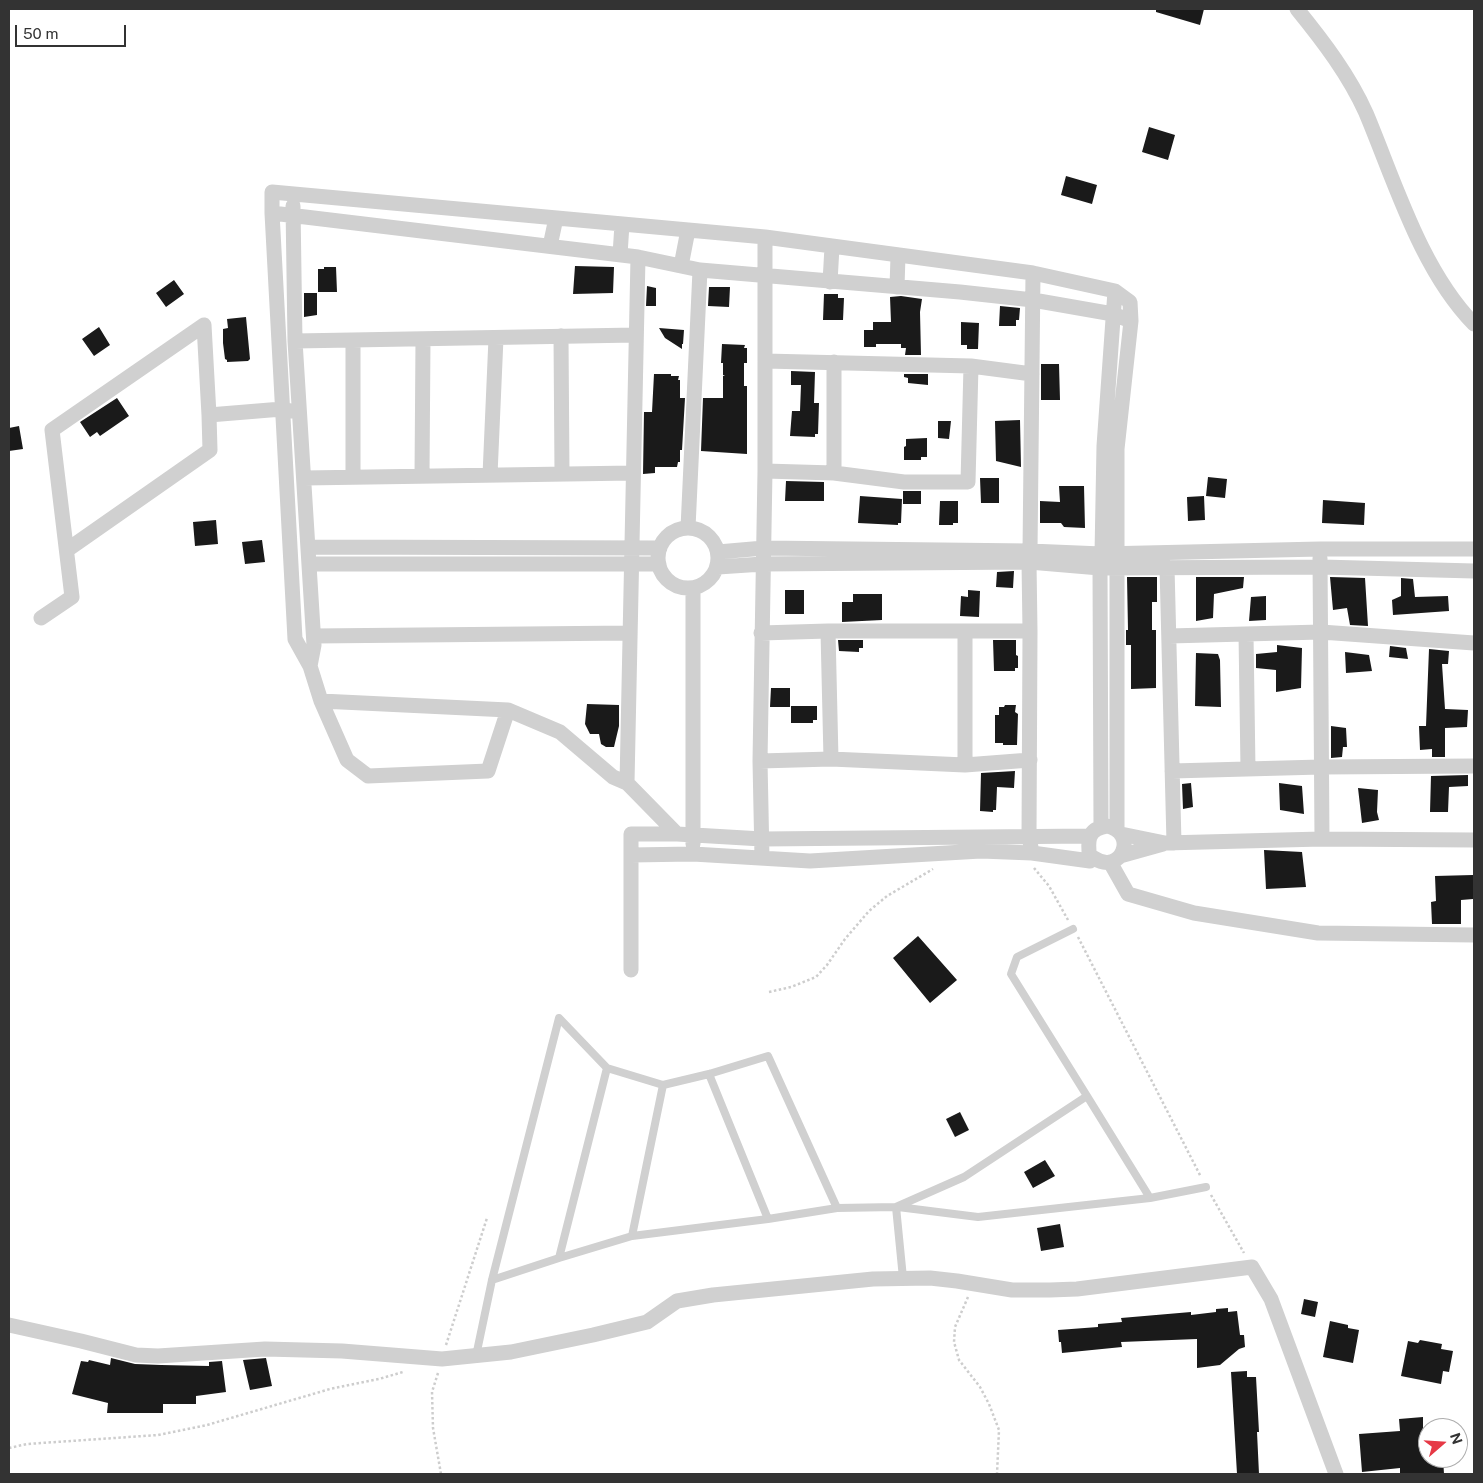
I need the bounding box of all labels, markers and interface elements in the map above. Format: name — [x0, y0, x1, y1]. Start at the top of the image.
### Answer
scale bar — [18, 15, 129, 47]
text: 50 m — [23, 25, 58, 42]
north arrow — [1418, 1418, 1468, 1468]
text: N — [1447, 1431, 1466, 1446]

